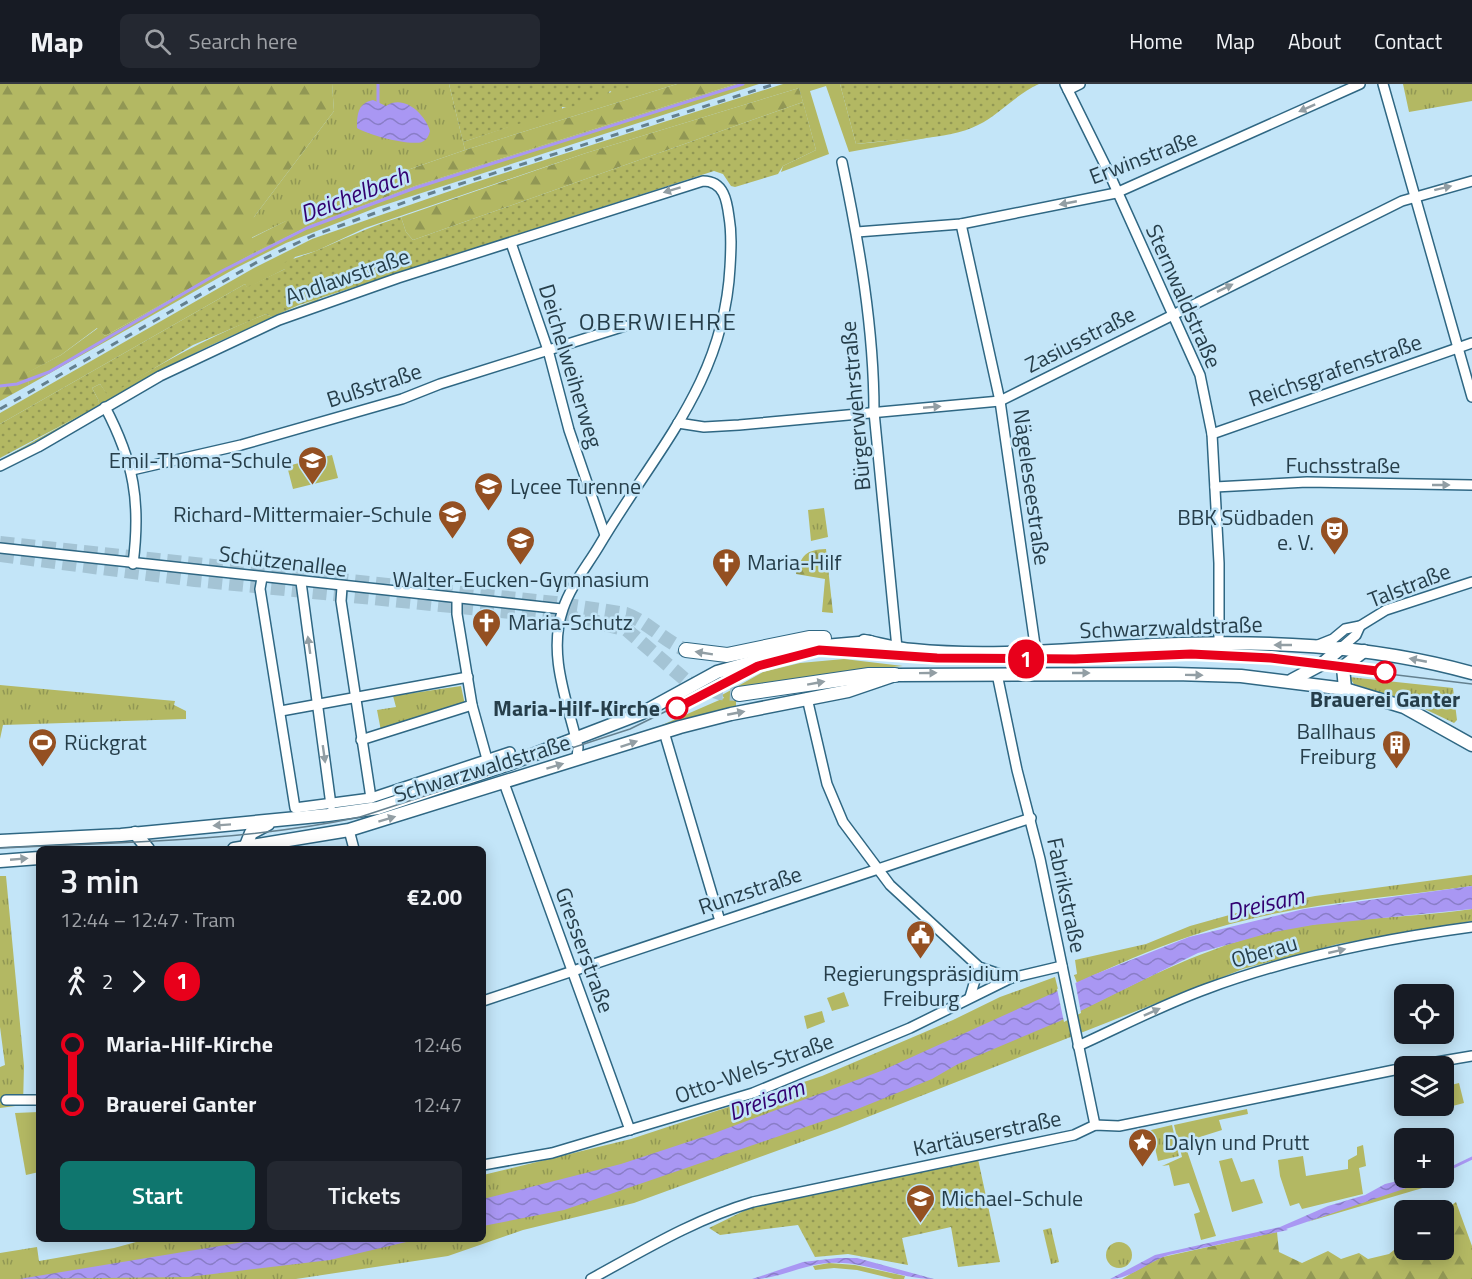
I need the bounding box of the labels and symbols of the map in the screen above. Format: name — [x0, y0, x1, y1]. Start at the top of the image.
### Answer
one-way arrow — [1298, 104, 1316, 113]
street label: Erwinstraße — [1084, 121, 1202, 193]
water label: Deichelbach — [294, 156, 415, 231]
one-way arrow — [1434, 182, 1452, 192]
one-way arrow — [663, 186, 681, 195]
one-way arrow — [1058, 199, 1077, 208]
street label: Sternwaldstraße — [1137, 218, 1231, 374]
street label: Andlawstraße — [280, 239, 414, 313]
street label: Deichelweiherweg — [530, 280, 612, 452]
one-way arrow — [1217, 283, 1234, 292]
street label: Zasiusstraße — [1019, 297, 1141, 381]
district label: OBERWIEHRE — [579, 303, 737, 339]
street label: Bürgerwehrstraße — [831, 320, 879, 492]
street label: Reichsgrafenstraße — [1244, 324, 1426, 416]
street label: Bußstraße — [322, 354, 426, 416]
one-way arrow — [923, 402, 942, 412]
street label: Nägeleseestraße — [1004, 407, 1060, 567]
place label: Emil-Thoma-Schule — [109, 443, 292, 477]
school or university icon: Emil-Thoma-Schule — [297, 444, 329, 486]
street label: Fuchsstraße — [1286, 448, 1400, 482]
place label: Lycee Turenne — [510, 469, 641, 503]
school or university icon: Lycee Turenne — [473, 470, 505, 512]
one-way arrow — [1432, 480, 1451, 490]
place label: Richard-Mittermaier-Schule — [173, 497, 432, 531]
school or university icon: Richard-Mittermaier-Schule — [437, 498, 469, 540]
place label: BBK Südbaden e. V. — [1177, 500, 1314, 559]
theatre icon: BBK Südbaden e. V. — [1319, 514, 1351, 556]
school or university icon: Walter-Eucken-Gymnasium — [505, 524, 537, 566]
street label: Schützenallee — [217, 536, 349, 586]
place label: Maria-Hilf — [747, 545, 842, 579]
church icon: Maria-Hilf — [710, 546, 742, 588]
street label: Talstraße — [1363, 554, 1455, 616]
place label: Walter-Eucken-Gymnasium — [393, 562, 649, 596]
place label: Maria-Schutz — [508, 605, 633, 639]
church icon: Maria-Schutz — [471, 606, 503, 648]
street label: Schwarzwaldstraße — [1079, 607, 1263, 647]
one-way arrow — [304, 635, 313, 654]
line badge: 1 — [1006, 640, 1046, 678]
one-way arrow — [1273, 640, 1292, 650]
one-way arrow — [694, 649, 713, 658]
one-way arrow — [1409, 655, 1428, 664]
marker: Brauerei Ganter — [1374, 661, 1396, 683]
one-way arrow — [1071, 668, 1090, 678]
one-way arrow — [919, 669, 938, 678]
one-way arrow — [1184, 670, 1203, 679]
one-way arrow — [807, 679, 826, 688]
place label: Brauerei Ganter — [1310, 682, 1460, 716]
place label: Maria-Hilf-Kirche — [493, 691, 660, 725]
marker: Maria-Hilf-Kirche — [666, 697, 688, 719]
one-way arrow — [727, 708, 746, 717]
place label: Ballhaus Freiburg — [1297, 714, 1376, 773]
place label: Rückgrat — [64, 725, 147, 759]
street label: Schwarzwaldstraße — [389, 725, 575, 811]
sports icon: Rückgrat — [27, 726, 59, 768]
building icon: Ballhaus Freiburg — [1381, 728, 1413, 770]
one-way arrow — [620, 738, 638, 748]
one-way arrow — [319, 744, 328, 763]
one-way arrow — [546, 761, 564, 770]
one-way arrow — [378, 814, 396, 823]
one-way arrow — [213, 820, 232, 829]
street label: Fabrikstraße — [1038, 834, 1096, 956]
one-way arrow — [10, 854, 29, 864]
street label: Runzstraße — [694, 856, 806, 924]
water label: Dreisam — [1223, 876, 1309, 929]
street label: Gresserstraße — [547, 882, 623, 1018]
public building icon: Regierungspräsidium Freiburg — [905, 918, 937, 960]
street label: Oberau — [1227, 925, 1301, 977]
one-way arrow — [1327, 945, 1346, 955]
place label: Regierungspräsidium Freiburg — [823, 956, 1019, 1015]
one-way arrow — [1143, 1007, 1161, 1017]
street label: Otto-Wels-Straße — [670, 1023, 838, 1113]
water label: Dreisam — [723, 1068, 810, 1129]
street label: Kartäuserstraße — [910, 1101, 1064, 1165]
place label: Dalyn und Prutt — [1164, 1125, 1310, 1159]
place icon: Dalyn und Prutt — [1127, 1126, 1159, 1168]
place label: Michael-Schule — [941, 1181, 1083, 1215]
school or university icon: Michael-Schule — [904, 1182, 936, 1224]

